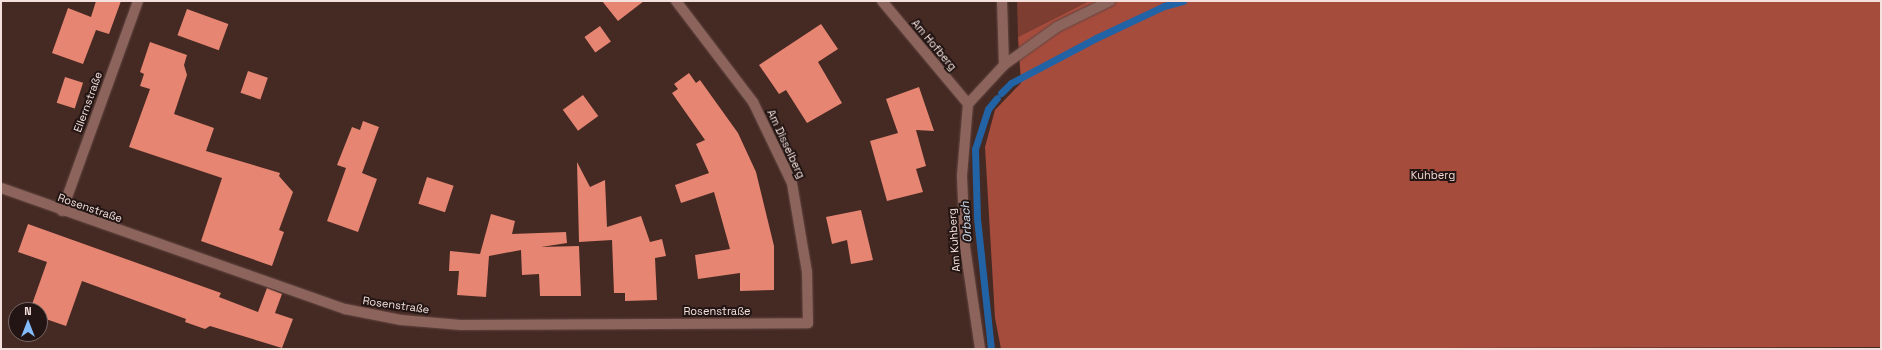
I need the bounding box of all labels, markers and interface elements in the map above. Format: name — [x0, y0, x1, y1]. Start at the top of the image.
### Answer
street label: Am Hofberg — [909, 17, 959, 73]
street label: Ellernstraße — [71, 70, 105, 134]
street label: Am Disselberg — [764, 107, 808, 181]
park label: Kuhberg — [1411, 168, 1455, 182]
street label: Rosenstraße — [56, 191, 124, 225]
water label: Orbach — [958, 201, 976, 243]
street label: Am Kuhberg — [945, 208, 963, 272]
street label: Rosenstraße — [362, 294, 430, 316]
north arrow — [8, 302, 48, 342]
text: N — [24, 304, 32, 318]
street label: Rosenstraße — [683, 304, 751, 318]

